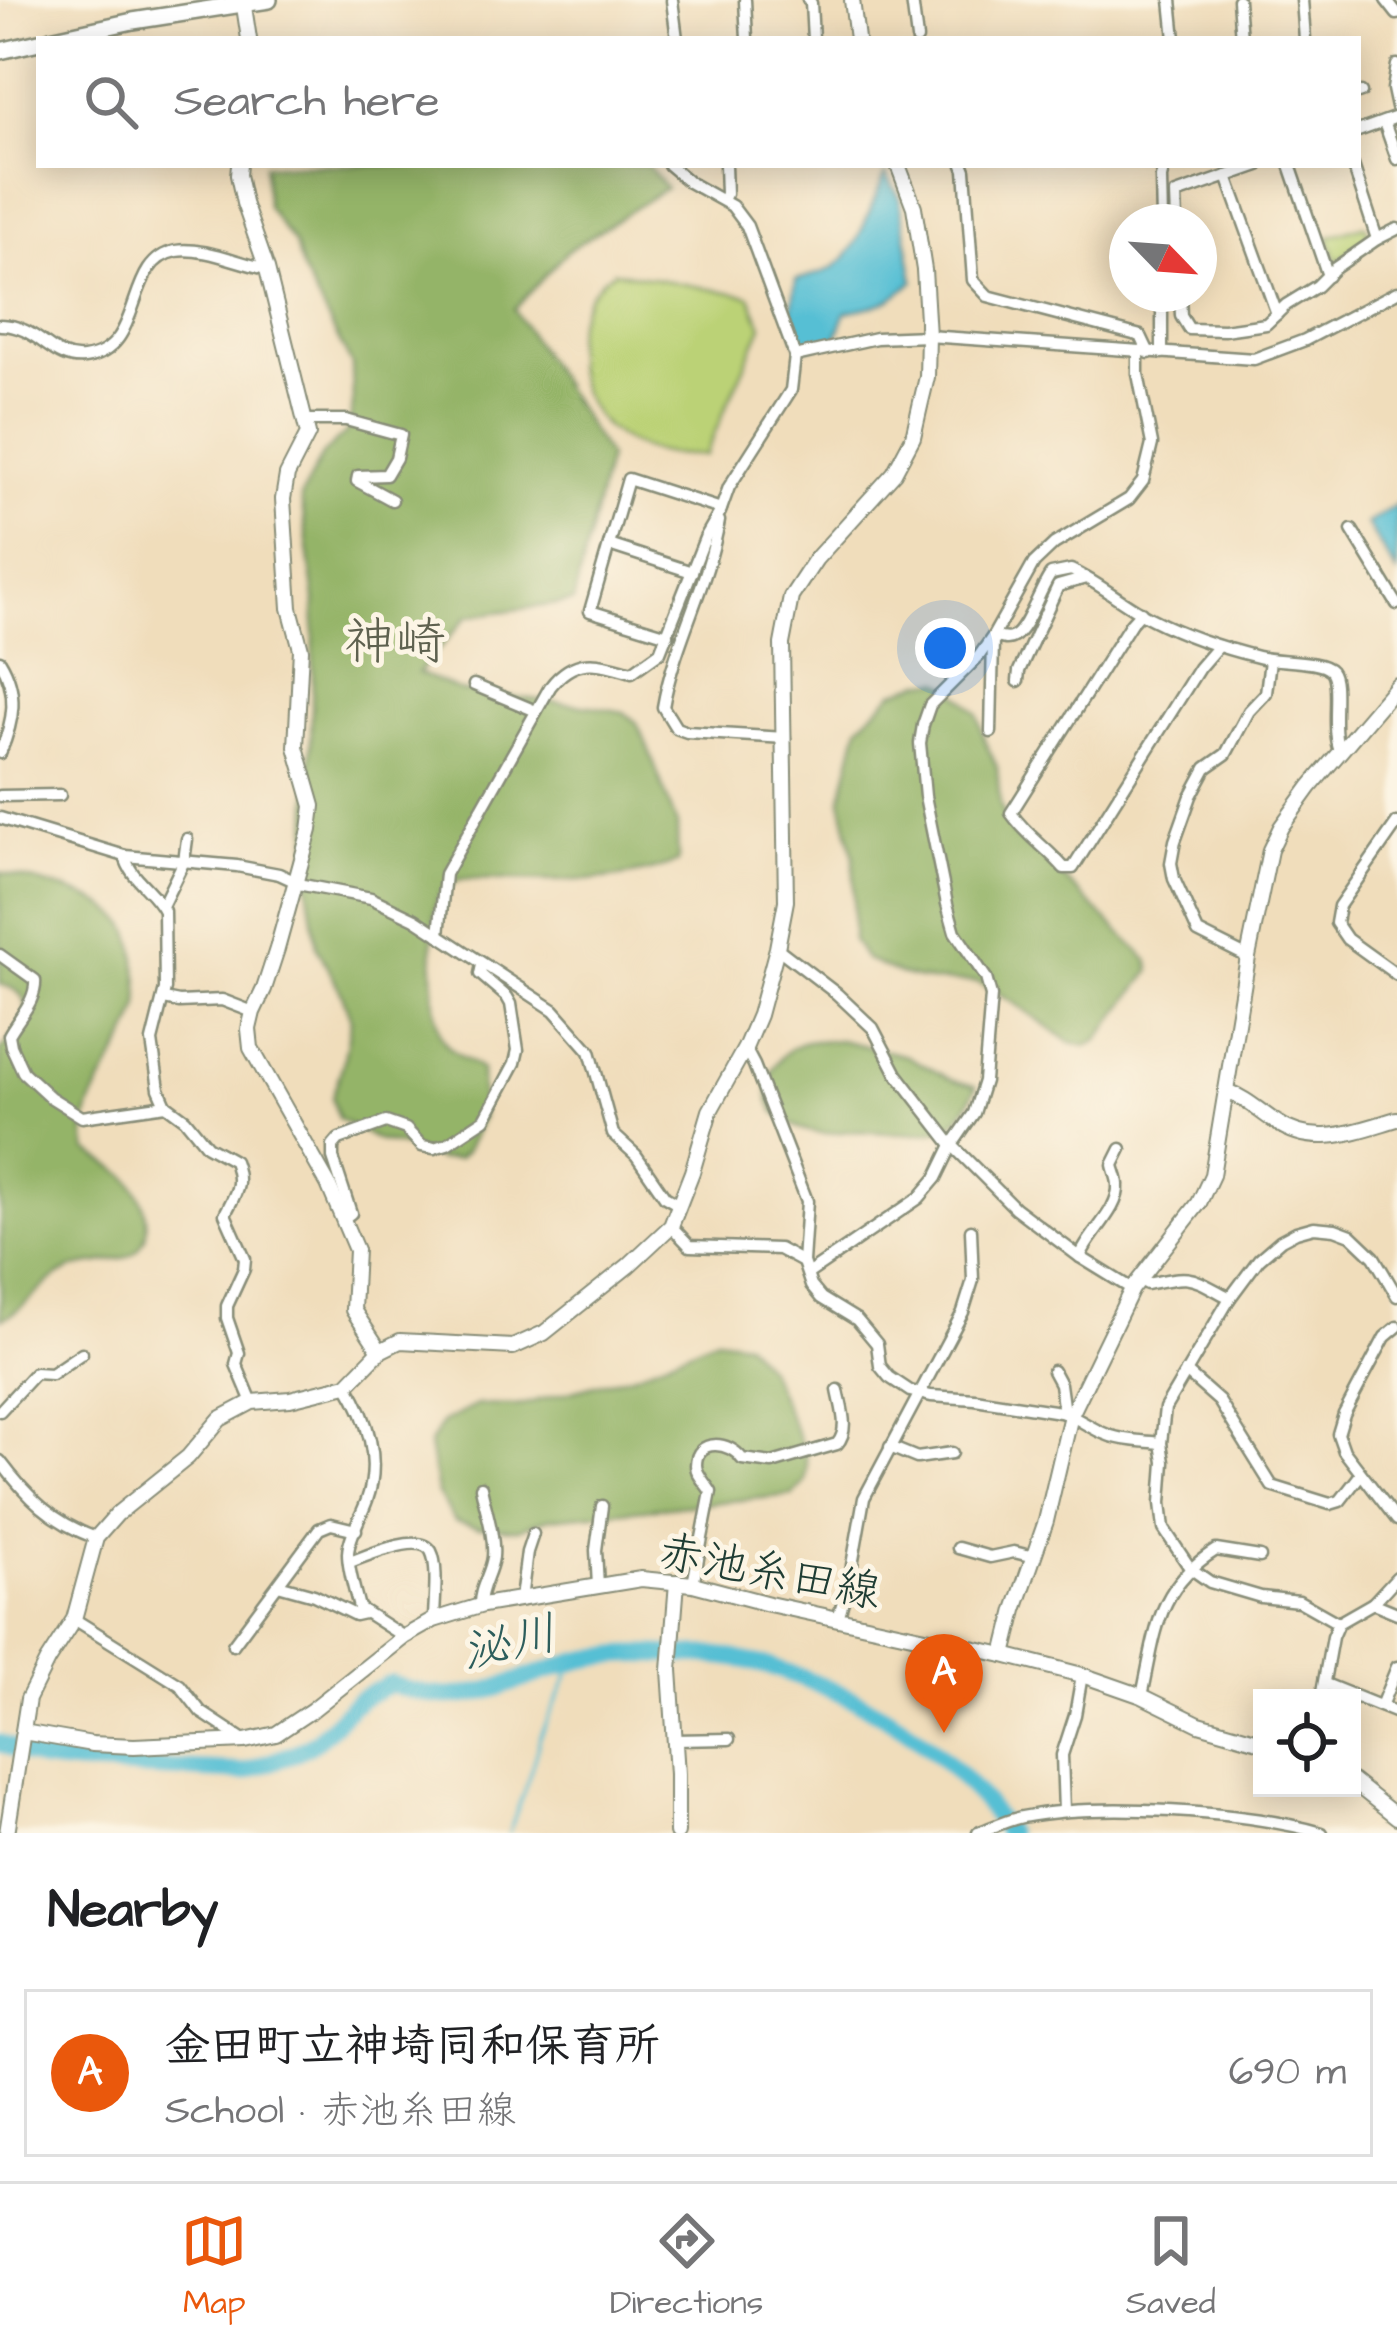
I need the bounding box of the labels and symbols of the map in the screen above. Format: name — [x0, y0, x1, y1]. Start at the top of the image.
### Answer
north arrow — [1109, 204, 1217, 312]
district label: 神崎 — [344, 608, 446, 679]
your location — [915, 618, 975, 678]
street label: 赤池糸田線 — [653, 1521, 886, 1625]
water label: 泌川 — [455, 1601, 564, 1687]
pin: A — [905, 1634, 983, 1733]

